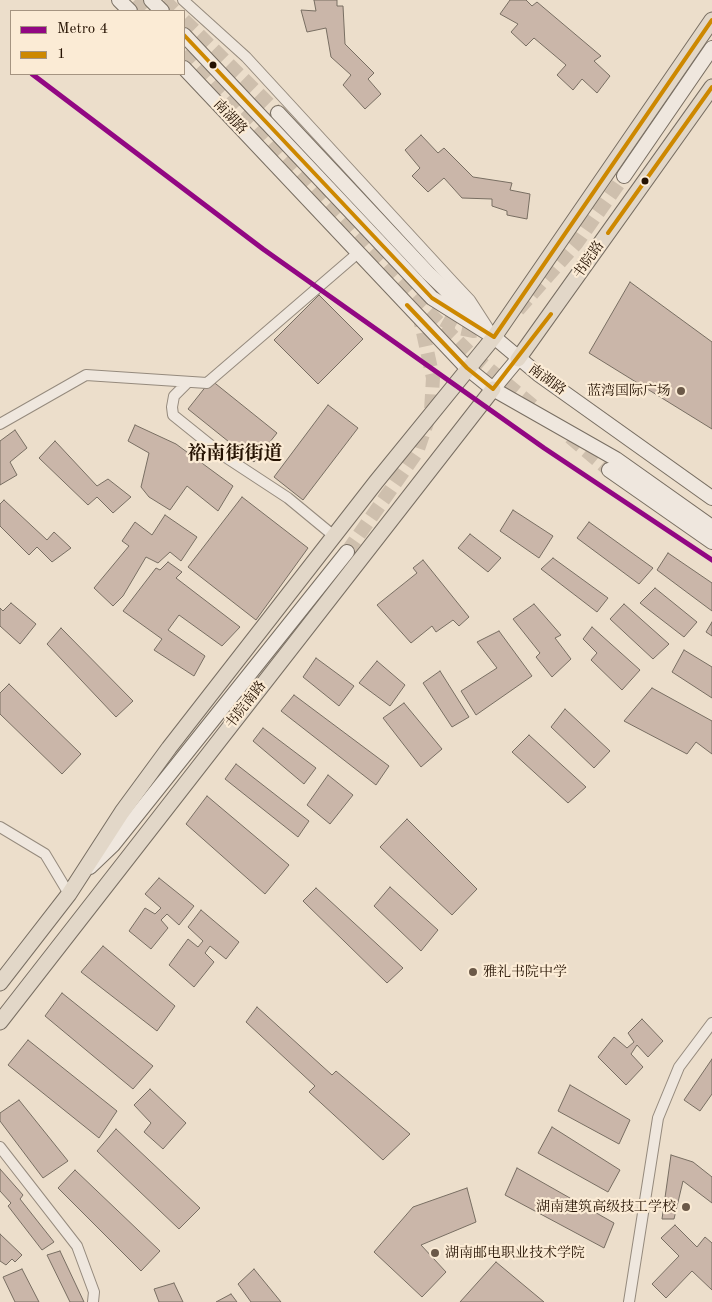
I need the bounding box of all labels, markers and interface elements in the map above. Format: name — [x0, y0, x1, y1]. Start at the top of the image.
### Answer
legend — [10, 10, 185, 75]
text: Metro 4 — [57, 22, 108, 37]
text: 1 — [57, 47, 66, 62]
unlabelled marker — [208, 60, 218, 70]
street label: 南湖路 — [210, 96, 250, 138]
unlabelled marker — [640, 176, 650, 186]
street label: 书院路 — [570, 238, 608, 282]
street label: 南湖路 — [525, 361, 569, 399]
place label: 蓝湾国际广场 — [587, 383, 671, 399]
marker: 蓝湾国际广场 — [675, 385, 687, 397]
district label: 裕南街街道 — [188, 443, 282, 465]
street label: 书院南路 — [222, 678, 270, 732]
place label: 雅礼书院中学 — [483, 964, 567, 980]
marker: 雅礼书院中学 — [467, 966, 479, 978]
place label: 湖南建筑高级技工学校 — [536, 1199, 676, 1215]
marker: 湖南建筑高级技工学校 — [680, 1201, 692, 1213]
place label: 湖南邮电职业技术学院 — [445, 1245, 585, 1261]
marker: 湖南邮电职业技术学院 — [429, 1247, 441, 1259]

